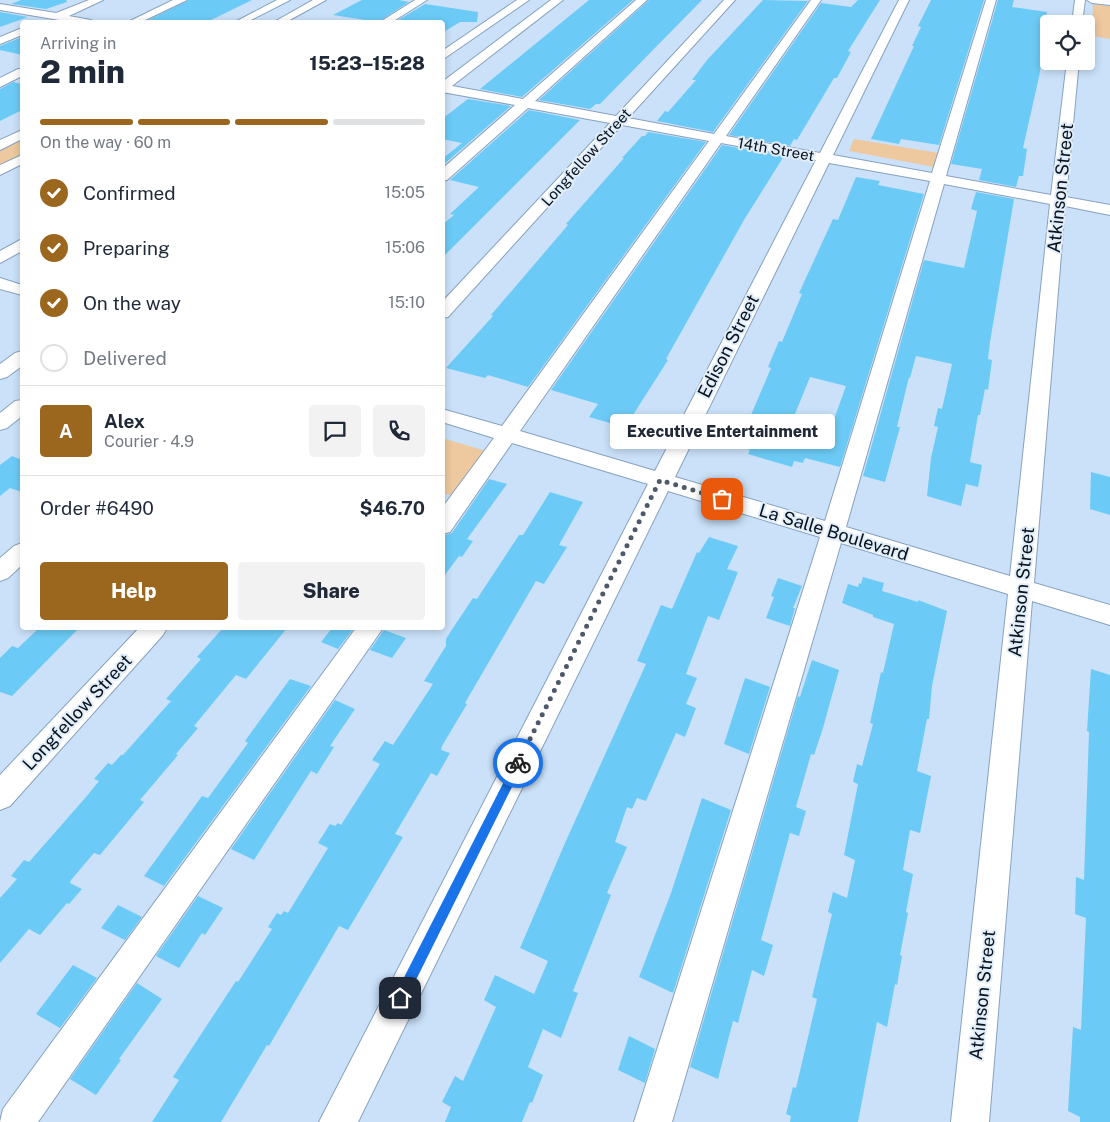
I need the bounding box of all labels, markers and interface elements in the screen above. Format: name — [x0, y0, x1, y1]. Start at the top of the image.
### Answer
map controls — [1040, 15, 1095, 70]
button: locate — [1040, 15, 1095, 70]
text: Arriving in — [40, 34, 116, 53]
text: 15:23–15:28 — [309, 52, 425, 74]
text: 2 min — [40, 53, 125, 90]
street label: Longfellow Street — [538, 105, 634, 209]
street label: Atkinson Street — [1043, 122, 1077, 254]
text: On the way · 60 m — [40, 133, 171, 152]
street label: 14th Street — [736, 134, 816, 164]
icon: check — [40, 179, 68, 207]
text: Confirmed — [83, 182, 176, 204]
text: 15:05 — [385, 183, 425, 202]
icon: check — [40, 234, 68, 262]
text: Preparing — [83, 237, 170, 259]
text: 15:06 — [385, 238, 425, 257]
icon: check — [40, 289, 68, 317]
street label: Edison Street — [693, 291, 763, 401]
text: On the way — [83, 292, 181, 314]
text: 15:10 — [388, 293, 425, 312]
text: Delivered — [83, 347, 167, 369]
button: chat — [309, 405, 361, 457]
button: phone — [373, 405, 425, 457]
text: Alex — [104, 410, 145, 432]
callout: Executive Entertainment — [610, 414, 834, 449]
text: A — [59, 420, 73, 442]
text: Executive Entertainment — [627, 422, 818, 441]
text: Courier · 4.9 — [104, 432, 194, 451]
pin — [701, 478, 743, 520]
icon: bag — [708, 485, 736, 513]
text: Order #6490 — [40, 497, 154, 519]
text: $46.70 — [360, 497, 425, 519]
street label: La Salle Boulevard — [757, 499, 911, 565]
street label: Atkinson Street — [1004, 526, 1038, 658]
button: Help — [40, 562, 228, 620]
button: Share — [238, 562, 425, 620]
street label: Longfellow Street — [18, 650, 136, 774]
courier — [493, 738, 543, 788]
icon: bike — [504, 749, 532, 777]
street label: Atkinson Street — [965, 929, 999, 1061]
pin — [379, 977, 421, 1019]
icon: home — [386, 984, 414, 1012]

